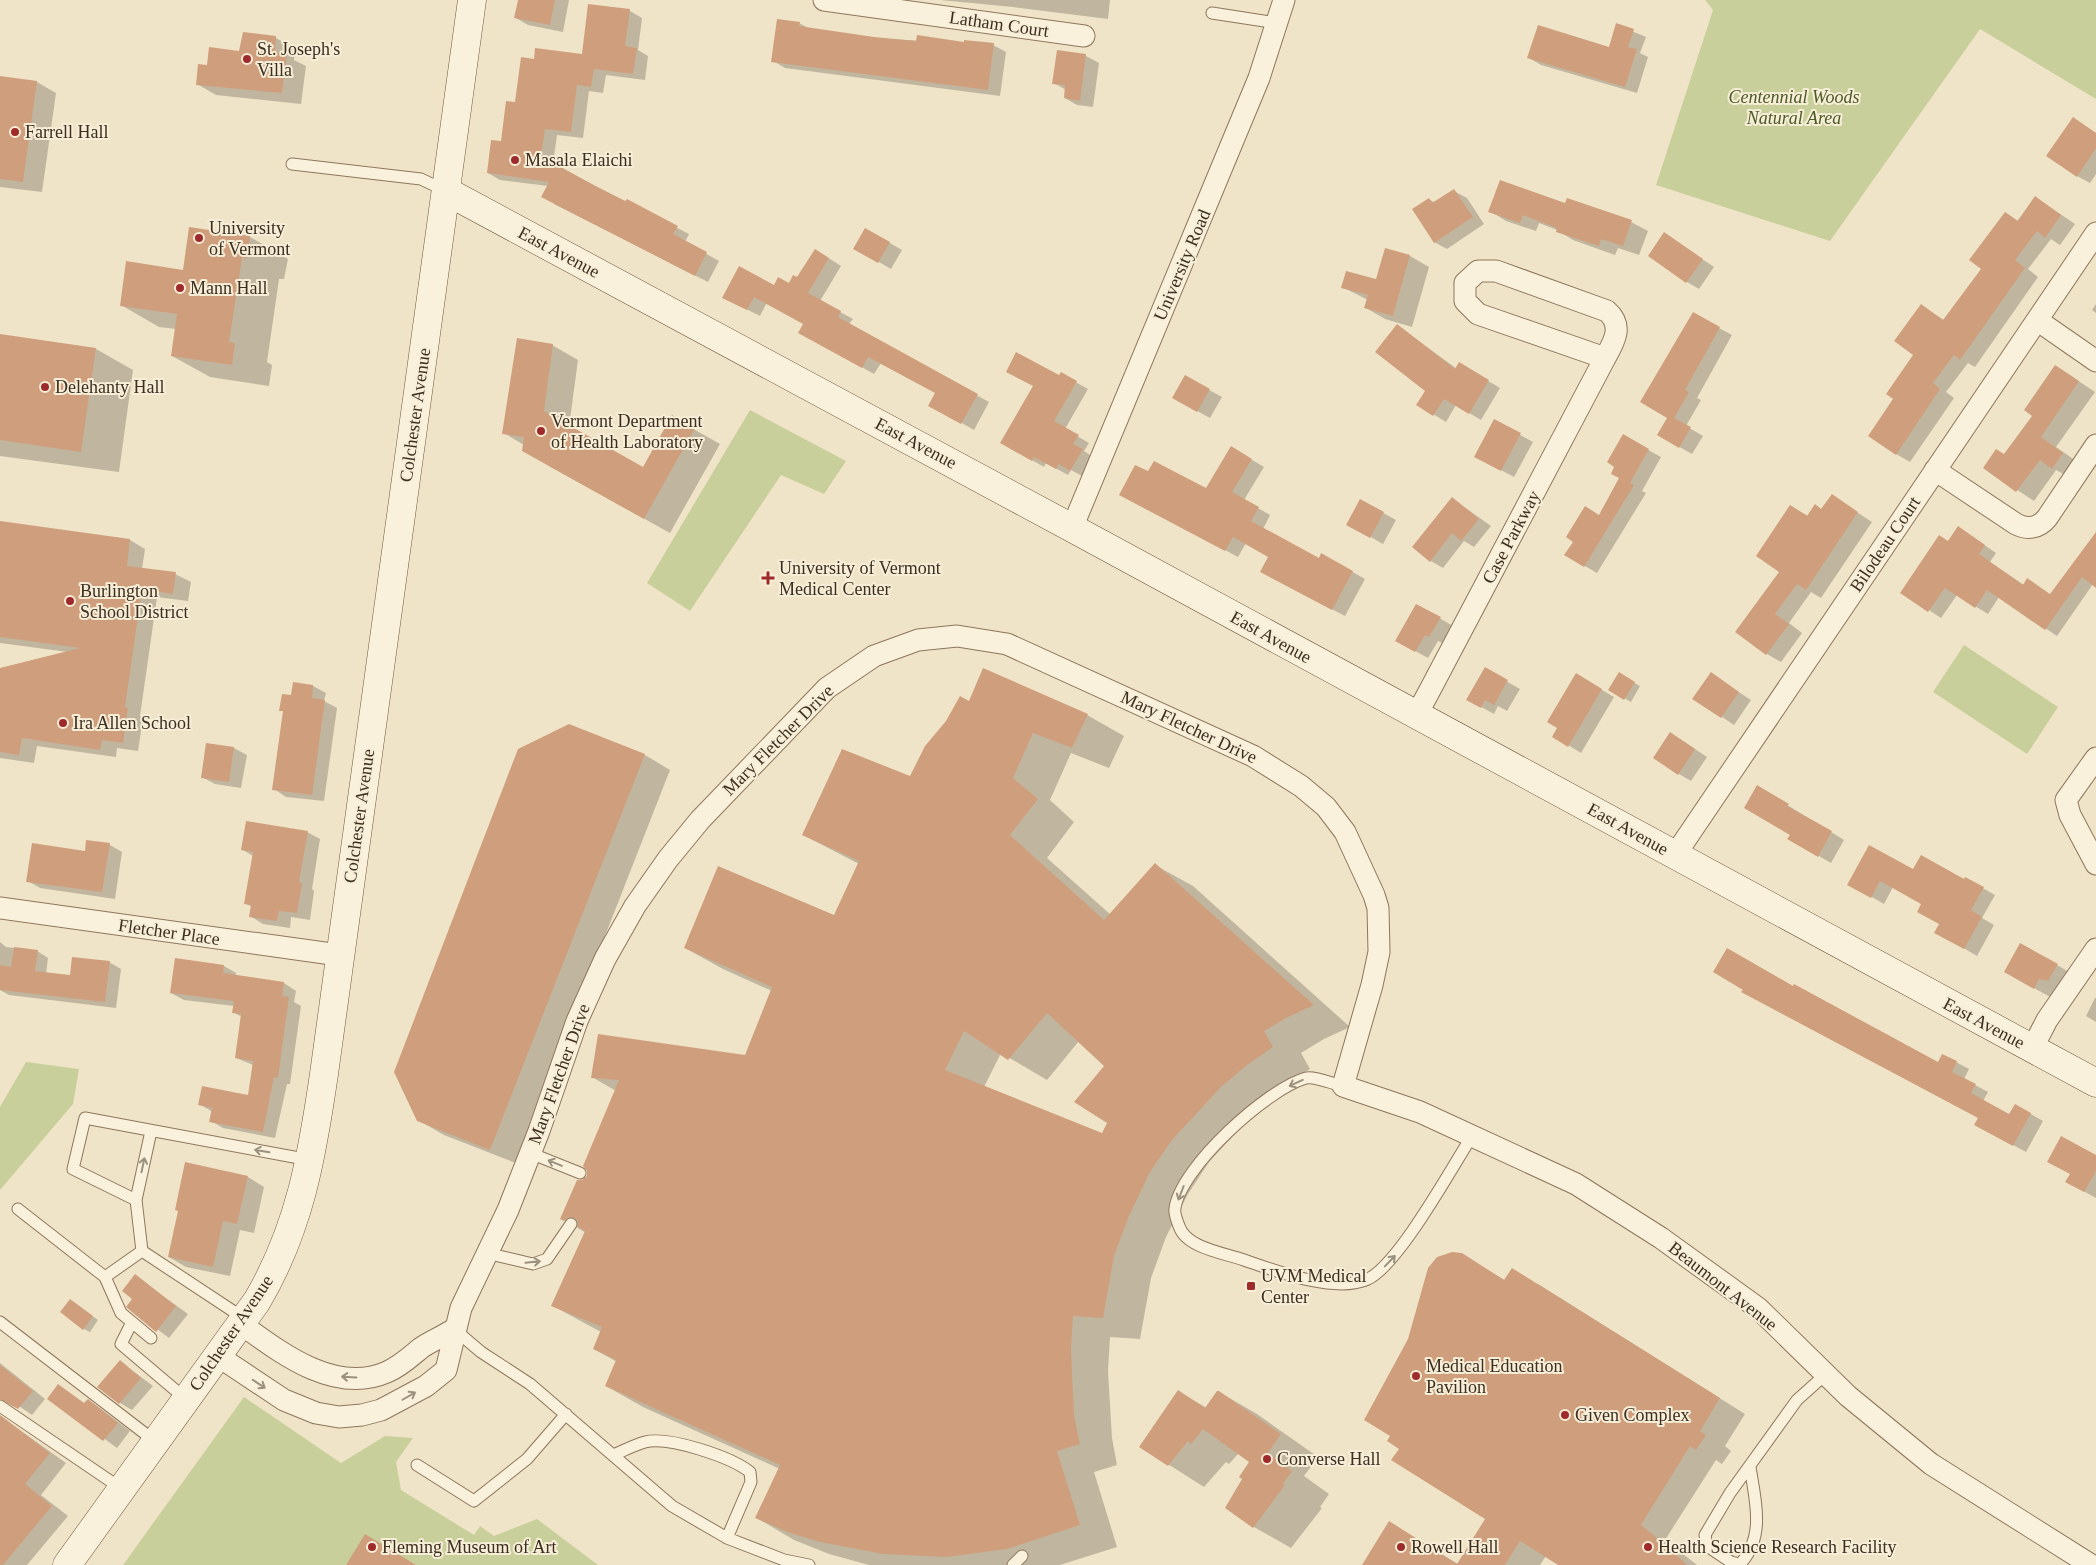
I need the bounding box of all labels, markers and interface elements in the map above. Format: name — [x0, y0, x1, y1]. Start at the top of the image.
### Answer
street label: Latham Court — [948, 7, 1050, 41]
place label: St. Joseph's Villa — [257, 39, 340, 80]
marker: St. Joseph's Villa — [241, 53, 253, 65]
park label: Centennial Woods Natural Area — [1729, 87, 1859, 128]
place label: Farrell Hall — [25, 122, 108, 142]
marker: Farrell Hall — [9, 126, 21, 138]
place label: Masala Elaichi — [525, 150, 632, 170]
marker: Masala Elaichi — [509, 154, 521, 166]
street label: University Road — [1150, 207, 1214, 323]
place label: University of Vermont — [209, 218, 290, 259]
street label: East Avenue — [515, 222, 603, 282]
marker: University of Vermont — [193, 232, 205, 244]
place label: Mann Hall — [190, 278, 267, 298]
marker: Mann Hall — [174, 282, 186, 294]
street label: Colchester Avenue — [396, 347, 434, 483]
place label: Delehanty Hall — [55, 377, 164, 397]
marker: Delehanty Hall — [39, 381, 51, 393]
place label: Vermont Department of Health Laboratory — [551, 411, 703, 452]
street label: East Avenue — [872, 413, 960, 473]
marker: Vermont Department of Health Laboratory — [535, 425, 547, 437]
street label: Case Parkway — [1478, 487, 1544, 587]
street label: Bilodeau Court — [1846, 493, 1924, 595]
place label: University of Vermont Medical Center — [779, 558, 941, 599]
marker: University of Vermont Medical Center — [761, 571, 775, 585]
place label: Burlington School District — [80, 581, 189, 622]
marker: Burlington School District — [64, 595, 76, 607]
street label: East Avenue — [1227, 607, 1315, 667]
street label: Mary Fletcher Drive — [719, 681, 837, 799]
street label: Mary Fletcher Drive — [1118, 687, 1260, 767]
place label: Ira Allen School — [73, 713, 191, 733]
marker: Ira Allen School — [57, 717, 69, 729]
street label: Colchester Avenue — [340, 748, 378, 884]
street label: East Avenue — [1584, 799, 1672, 859]
street label: Fletcher Place — [117, 915, 221, 949]
street label: East Avenue — [1940, 993, 2028, 1053]
street label: Mary Fletcher Drive — [524, 1001, 594, 1147]
one-way arrow — [1289, 1078, 1304, 1088]
one-way arrow — [254, 1146, 270, 1156]
one-way arrow — [548, 1157, 563, 1167]
one-way arrow — [139, 1158, 149, 1174]
one-way arrow — [1176, 1185, 1185, 1200]
street label: Beaumont Avenue — [1665, 1237, 1781, 1335]
one-way arrow — [1384, 1255, 1396, 1267]
one-way arrow — [525, 1257, 541, 1267]
place label: UVM Medical Center — [1261, 1266, 1366, 1307]
street label: Colchester Avenue — [185, 1271, 277, 1395]
marker: UVM Medical Center — [1245, 1280, 1257, 1292]
place label: Medical Education Pavilion — [1426, 1356, 1562, 1397]
marker: Medical Education Pavilion — [1410, 1370, 1422, 1382]
one-way arrow — [342, 1372, 358, 1381]
one-way arrow — [251, 1379, 265, 1389]
one-way arrow — [402, 1391, 416, 1401]
place label: Given Complex — [1575, 1405, 1690, 1425]
marker: Given Complex — [1559, 1409, 1571, 1421]
place label: Converse Hall — [1277, 1449, 1380, 1469]
marker: Converse Hall — [1261, 1453, 1273, 1465]
place label: Fleming Museum of Art — [382, 1537, 557, 1557]
place label: Rowell Hall — [1411, 1537, 1499, 1557]
place label: Health Science Research Facility — [1658, 1537, 1896, 1557]
marker: Fleming Museum of Art — [366, 1541, 378, 1553]
marker: Rowell Hall — [1395, 1541, 1407, 1553]
marker: Health Science Research Facility — [1642, 1541, 1654, 1553]

